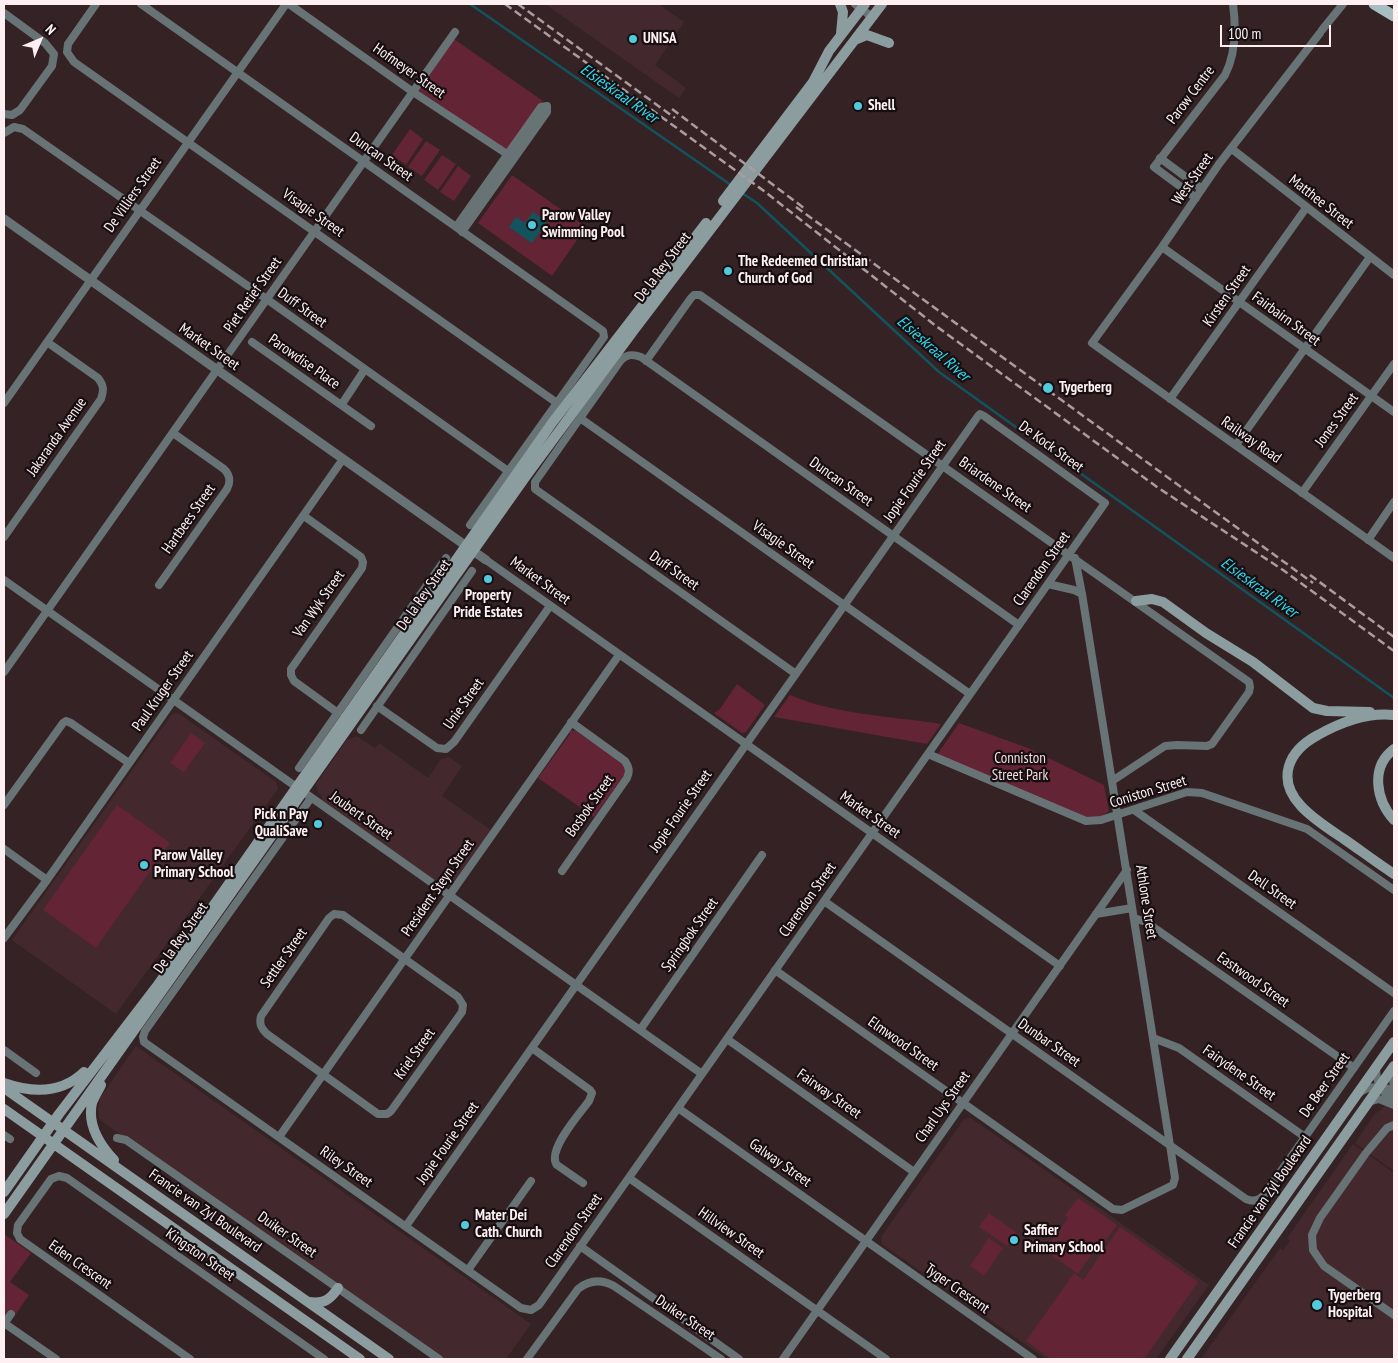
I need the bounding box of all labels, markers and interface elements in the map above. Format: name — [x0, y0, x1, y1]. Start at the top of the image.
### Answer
north arrow — [15, 15, 65, 65]
scale bar — [1223, 15, 1334, 47]
text: N — [42, 20, 60, 38]
text: 100 m — [1228, 24, 1261, 43]
place label: UNISA — [643, 30, 676, 48]
marker: UNISA — [627, 33, 639, 45]
street label: Hofmeyer Street — [369, 40, 449, 102]
water label: Elsieskraal River — [576, 60, 662, 128]
street label: Parow Centre — [1163, 62, 1219, 128]
place label: Shell — [868, 97, 895, 115]
marker: Shell — [852, 100, 864, 112]
street label: Duncan Street — [346, 129, 416, 185]
street label: West Street — [1169, 150, 1217, 208]
street label: De Villiers Street — [101, 154, 165, 236]
street label: Matthee Street — [1285, 171, 1357, 233]
street label: Visagie Street — [279, 185, 347, 241]
place label: Parow Valley Swimming Pool — [542, 207, 624, 242]
marker: Parow Valley Swimming Pool — [526, 219, 538, 231]
street label: De la Rey Street — [631, 229, 695, 305]
place label: The Redeemed Christian Church of God — [738, 253, 868, 288]
street label: Piet Retief Street — [220, 254, 286, 336]
street label: Kirsten Street — [1199, 262, 1255, 330]
marker: The Redeemed Christian Church of God — [722, 265, 734, 277]
street label: Duff Street — [274, 284, 330, 332]
street label: Fairbairn Street — [1248, 288, 1324, 350]
water label: Elsieskraal River — [893, 312, 973, 386]
street label: Market Street — [175, 320, 243, 374]
street label: Parowdise Place — [265, 331, 343, 393]
place label: Tygerberg — [1059, 379, 1112, 397]
marker: Tygerberg — [1041, 381, 1055, 395]
street label: Jones Street — [1311, 390, 1363, 450]
street label: Jakaranda Avenue — [23, 394, 91, 480]
street label: Railway Road — [1217, 413, 1285, 467]
street label: De Kock Street — [1015, 417, 1087, 477]
street label: Jopie Fourie Street — [880, 436, 950, 526]
street label: Briardene Street — [955, 453, 1035, 517]
street label: Duncan Street — [806, 454, 876, 510]
street label: Hartbees Street — [158, 481, 220, 557]
street label: Visagie Street — [749, 517, 817, 573]
street label: Clarendon Street — [1010, 528, 1074, 610]
street label: Duff Street — [646, 547, 702, 595]
street label: Market Street — [506, 553, 574, 609]
water label: Elsieskraal River — [1217, 554, 1301, 622]
street label: De la Rey Street — [393, 556, 455, 634]
street label: Van Wyk Street — [289, 567, 349, 641]
marker: Property Pride Estates — [482, 573, 494, 585]
place label: Property Pride Estates — [453, 587, 523, 622]
street label: Paul Kruger Street — [129, 647, 197, 735]
street label: Unie Street — [440, 675, 488, 733]
park label: Conniston Street Park — [992, 750, 1048, 785]
street label: Jopie Fourie Street — [646, 766, 716, 856]
street label: Bosbok Street — [562, 771, 618, 841]
street label: Coniston Street — [1108, 772, 1188, 812]
street label: Joubert Street — [326, 788, 396, 844]
street label: Market Street — [836, 788, 904, 842]
place label: Pick n Pay QualiSave — [254, 806, 308, 841]
marker: Pick n Pay QualiSave — [312, 818, 324, 830]
street label: President Steyn Street — [398, 836, 478, 940]
place label: Parow Valley Primary School — [154, 847, 234, 882]
marker: Parow Valley Primary School — [138, 859, 150, 871]
street label: Clarendon Street — [776, 859, 840, 941]
street label: Athlone Street — [1131, 864, 1161, 940]
street label: Dell Street — [1244, 867, 1300, 913]
street label: Springbok Street — [658, 894, 722, 976]
street label: De la Rey Street — [150, 899, 212, 977]
street label: Settler Street — [257, 925, 311, 991]
street label: Eastwood Street — [1213, 949, 1293, 1011]
street label: Elmwood Street — [864, 1013, 942, 1075]
street label: Dunbar Street — [1014, 1015, 1084, 1071]
street label: Kriel Street — [391, 1025, 439, 1083]
street label: Fairydene Street — [1199, 1041, 1279, 1105]
street label: De Beer Street — [1296, 1049, 1354, 1121]
street label: Fairway Street — [793, 1065, 865, 1123]
street label: Charl Uys Street — [912, 1068, 974, 1146]
street label: Jopie Fourie Street — [413, 1098, 483, 1188]
street label: Francie van Zyl Boulevard — [1225, 1132, 1315, 1252]
street label: Galway Street — [746, 1135, 814, 1191]
street label: Riley Street — [316, 1142, 376, 1192]
street label: Francie van Zyl Boulevard — [145, 1166, 265, 1256]
street label: Clarendon Street — [542, 1190, 606, 1272]
street label: Hillview Street — [694, 1204, 768, 1262]
place label: Mater Dei Cath. Church — [475, 1207, 542, 1242]
street label: Duiker Street — [254, 1208, 320, 1262]
marker: Mater Dei Cath. Church — [459, 1219, 471, 1231]
place label: Saffier Primary School — [1024, 1222, 1104, 1257]
street label: Kingston Street — [162, 1225, 238, 1285]
marker: Saffier Primary School — [1008, 1234, 1020, 1246]
street label: Eden Crescent — [45, 1237, 115, 1293]
street label: Tyger Crescent — [921, 1260, 993, 1318]
place label: Tygerberg Hospital — [1328, 1287, 1381, 1322]
street label: Duiker Street — [652, 1292, 718, 1344]
marker: Tygerberg Hospital — [1310, 1298, 1324, 1312]

